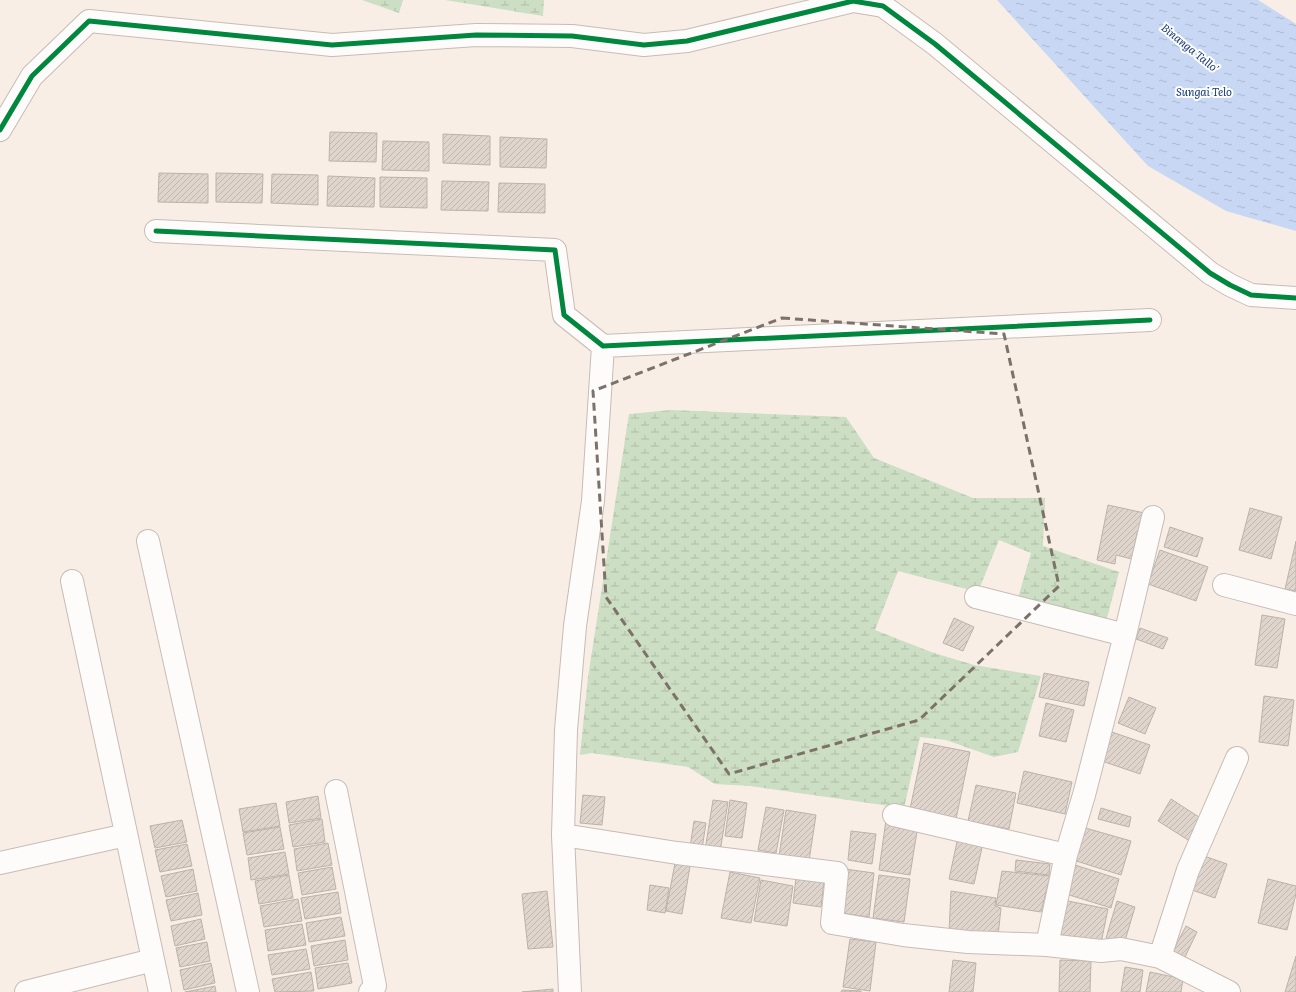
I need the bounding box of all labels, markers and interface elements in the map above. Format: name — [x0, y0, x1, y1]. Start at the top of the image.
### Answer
water label: Binanga Tallo' — [1158, 19, 1223, 76]
water label: Sungai Telo — [1176, 83, 1232, 99]

